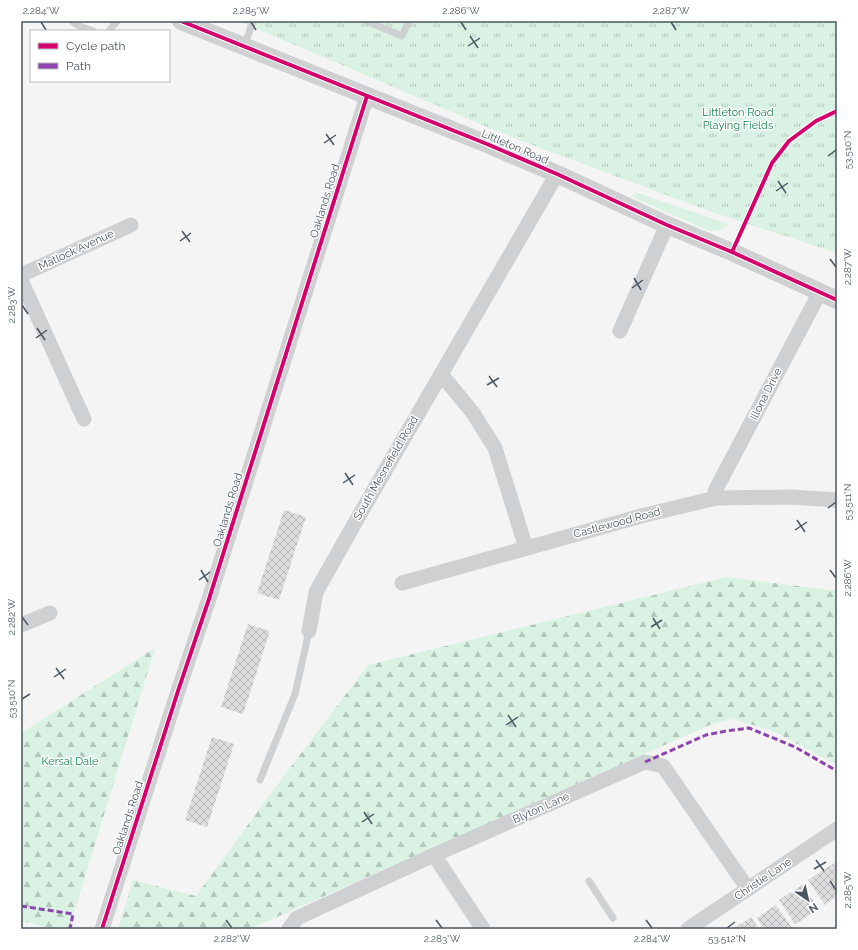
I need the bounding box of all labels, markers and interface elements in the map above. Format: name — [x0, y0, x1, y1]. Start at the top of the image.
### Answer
text: 2.284°W — [23, 5, 60, 16]
text: 2.285°W — [233, 5, 270, 16]
text: 2.286°W — [442, 5, 480, 16]
text: 2.287°W — [653, 5, 690, 16]
legend — [30, 30, 170, 82]
text: Cycle path — [66, 39, 125, 53]
text: Path — [66, 59, 91, 73]
park label: Littleton Road Playing Fields — [702, 106, 774, 132]
street label: Littleton Road — [480, 127, 551, 167]
text: 53.510°N — [842, 131, 853, 169]
street label: Oaklands Road — [308, 162, 342, 240]
street label: Matlock Avenue — [36, 227, 116, 273]
text: 2.287°W — [842, 248, 853, 285]
text: 2.283°W — [6, 286, 17, 323]
street label: Illona Drive — [747, 365, 785, 422]
street label: South Mesnefield Road — [351, 414, 421, 522]
street label: Oaklands Road — [211, 471, 245, 549]
text: 53.511°N — [842, 484, 853, 520]
street label: Castlewood Road — [572, 505, 662, 541]
text: 2.286°W — [842, 559, 853, 597]
text: 2.282°W — [6, 598, 17, 635]
text: 53.510°N — [6, 680, 17, 718]
park label: Kersal Dale — [41, 755, 99, 768]
street label: Oaklands Road — [110, 779, 146, 857]
street label: Blyton Lane — [511, 789, 572, 826]
street label: Christie Lane — [732, 855, 795, 903]
text: 2.285°W — [842, 871, 853, 908]
north arrow — [788, 880, 828, 920]
text: N — [806, 900, 820, 916]
text: 2.282°W — [214, 933, 251, 944]
text: 2.283°W — [424, 933, 461, 944]
text: 2.284°W — [634, 933, 671, 944]
text: 53.512°N — [708, 933, 746, 944]

